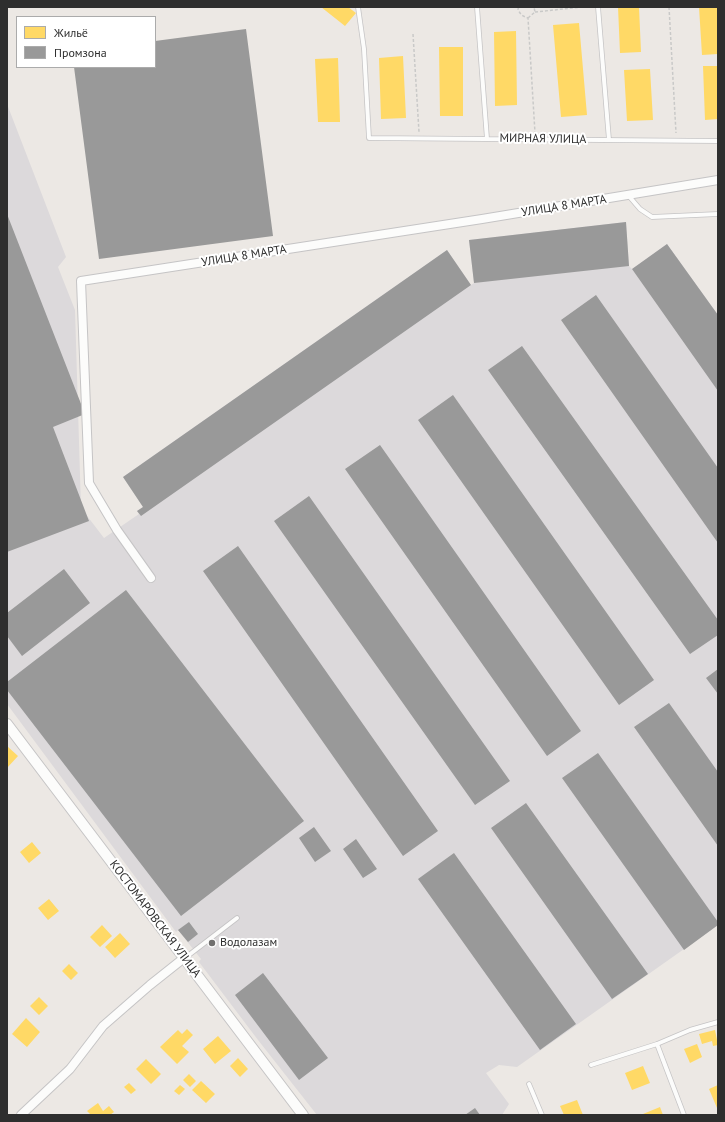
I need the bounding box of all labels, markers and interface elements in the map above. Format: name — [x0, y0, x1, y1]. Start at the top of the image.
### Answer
legend — [16, 16, 156, 68]
text: Жильё — [54, 25, 88, 40]
text: Промзона — [54, 45, 107, 60]
street label: МИРНАЯ УЛИЦА — [500, 131, 586, 147]
street label: УЛИЦА 8 МАРТА — [520, 192, 608, 220]
street label: УЛИЦА 8 МАРТА — [200, 242, 288, 270]
street label: КОСТОМАРОВСКАЯ УЛИЦА — [106, 858, 204, 980]
place label: Водолазам — [220, 936, 277, 950]
marker: Водолазам — [207, 938, 217, 948]

